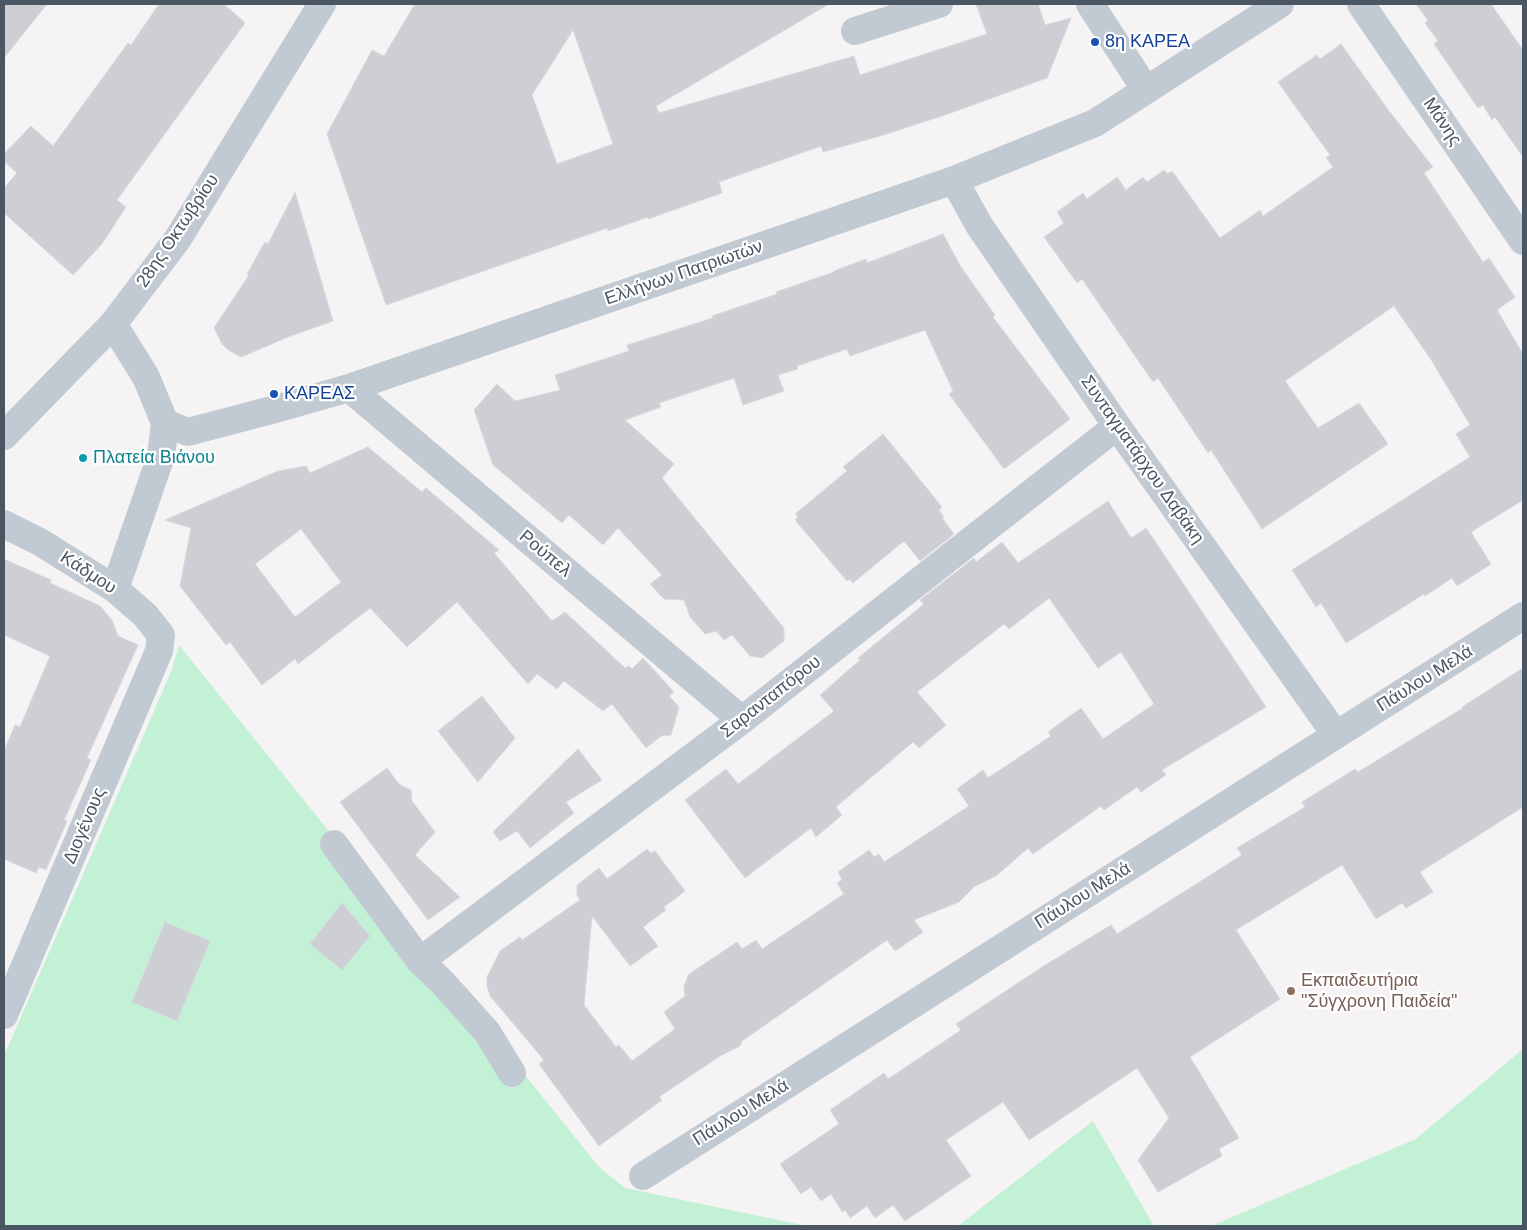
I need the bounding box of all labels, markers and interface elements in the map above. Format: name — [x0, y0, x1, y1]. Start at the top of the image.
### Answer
place label: 8η ΚΑΡΕΑ — [1105, 31, 1190, 53]
marker: 8η ΚΑΡΕΑ — [1089, 36, 1101, 48]
street label: Μάνης — [1418, 94, 1466, 150]
street label: 28ης Οκτωβρίου — [132, 170, 224, 292]
street label: Ελλήνων Πατριωτών — [602, 236, 766, 310]
street label: Συνταγματάρχου Δαβάκη — [1076, 372, 1208, 548]
place label: ΚΑΡΕΑΣ — [284, 383, 355, 405]
marker: ΚΑΡΕΑΣ — [268, 388, 280, 400]
place label: Πλατεία Βιάνου — [93, 447, 215, 469]
marker: Πλατεία Βιάνου — [77, 452, 89, 464]
street label: Ρούπελ — [515, 526, 575, 582]
street label: Κάδμου — [56, 547, 120, 599]
street label: Πάυλου Μελά — [1373, 641, 1477, 717]
street label: Σαρανταπόρου — [717, 651, 825, 743]
street label: Διογένους — [59, 785, 111, 867]
street label: Πάυλου Μελά — [1031, 858, 1135, 934]
place label: Εκπαιδευτήρια "Σύγχρονη Παιδεία" — [1301, 970, 1457, 1012]
marker: Εκπαιδευτήρια "Σύγχρονη Παιδεία" — [1285, 985, 1297, 997]
street label: Πάυλου Μελά — [689, 1075, 793, 1151]

